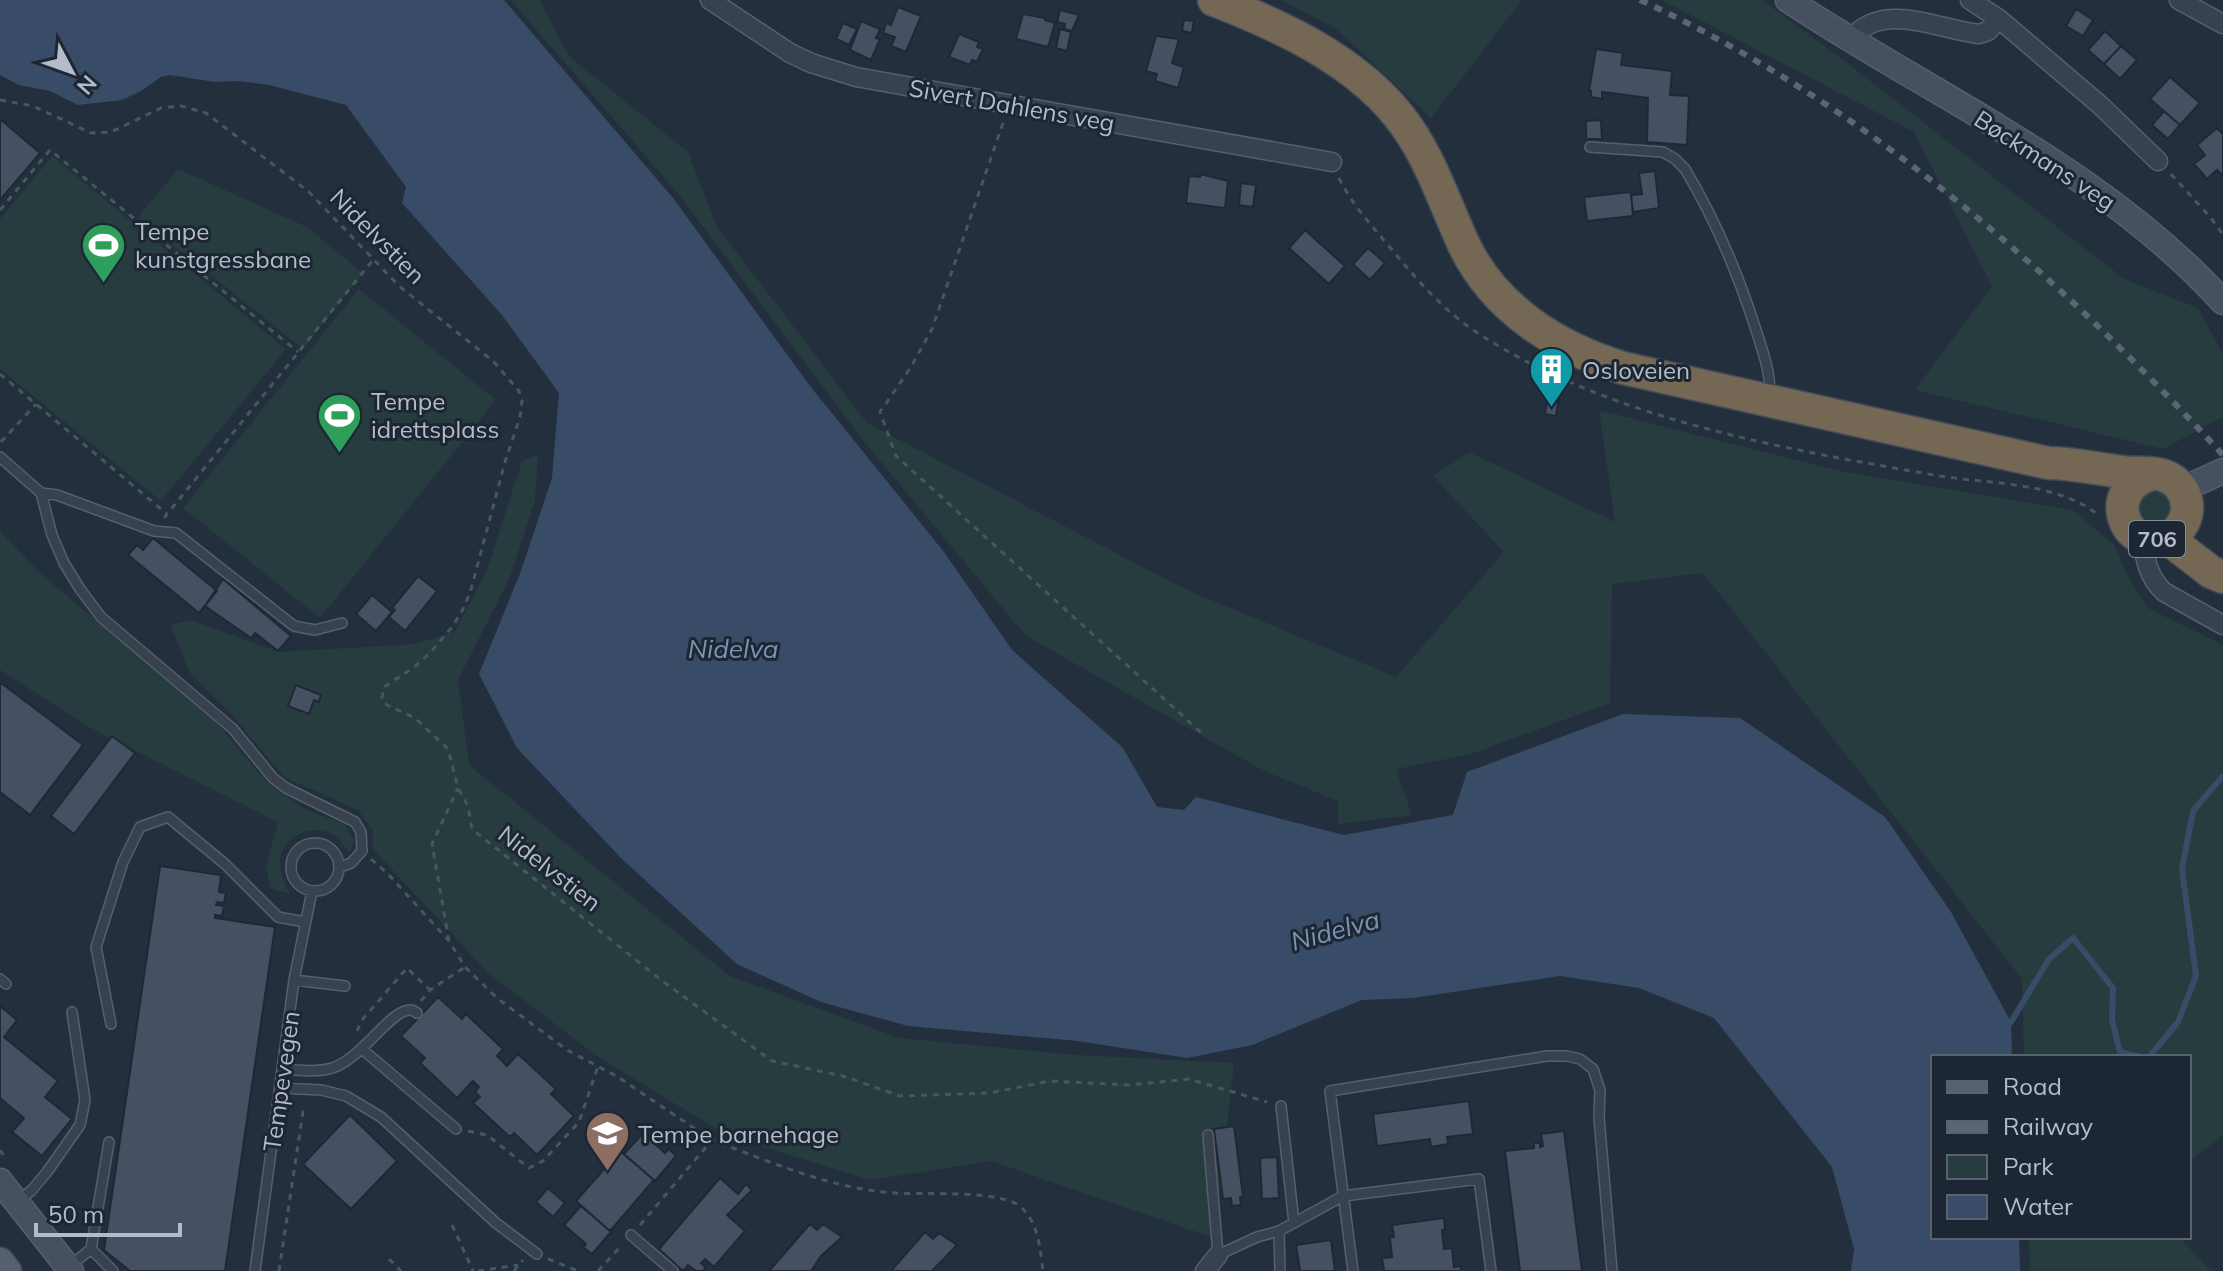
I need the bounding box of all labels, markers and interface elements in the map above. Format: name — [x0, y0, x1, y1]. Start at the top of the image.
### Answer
north arrow — [32, 32, 112, 112]
text: N — [71, 70, 103, 101]
street label: Sivert Dahlens veg — [907, 72, 1117, 138]
street label: Bøckmans veg — [1969, 103, 2121, 217]
street label: Nidelvstien — [324, 182, 432, 290]
place label: Tempe kunstgressbane — [135, 216, 311, 274]
sports icon: Tempe kunstgressbane — [80, 221, 128, 284]
building icon: Osloveien — [1527, 346, 1575, 409]
place label: Osloveien — [1582, 355, 1690, 385]
place label: Tempe idrettsplass — [371, 386, 499, 444]
sports icon: Tempe idrettsplass — [316, 391, 364, 454]
road number: 706 — [2129, 521, 2185, 557]
water label: Nidelva — [688, 632, 778, 665]
street label: Nidelvstien — [493, 819, 607, 917]
water label: Nidelva — [1287, 902, 1383, 958]
street label: Tempevegen — [256, 1009, 306, 1153]
legend — [1931, 1055, 2191, 1239]
text: Road — [2003, 1071, 2062, 1101]
school or university icon: Tempe barnehage — [583, 1110, 631, 1173]
text: Railway — [2003, 1111, 2093, 1141]
place label: Tempe barnehage — [638, 1119, 839, 1149]
text: Park — [2003, 1151, 2054, 1181]
scale bar — [36, 1187, 180, 1237]
text: Water — [2003, 1191, 2073, 1221]
text: 50 m — [48, 1199, 104, 1229]

